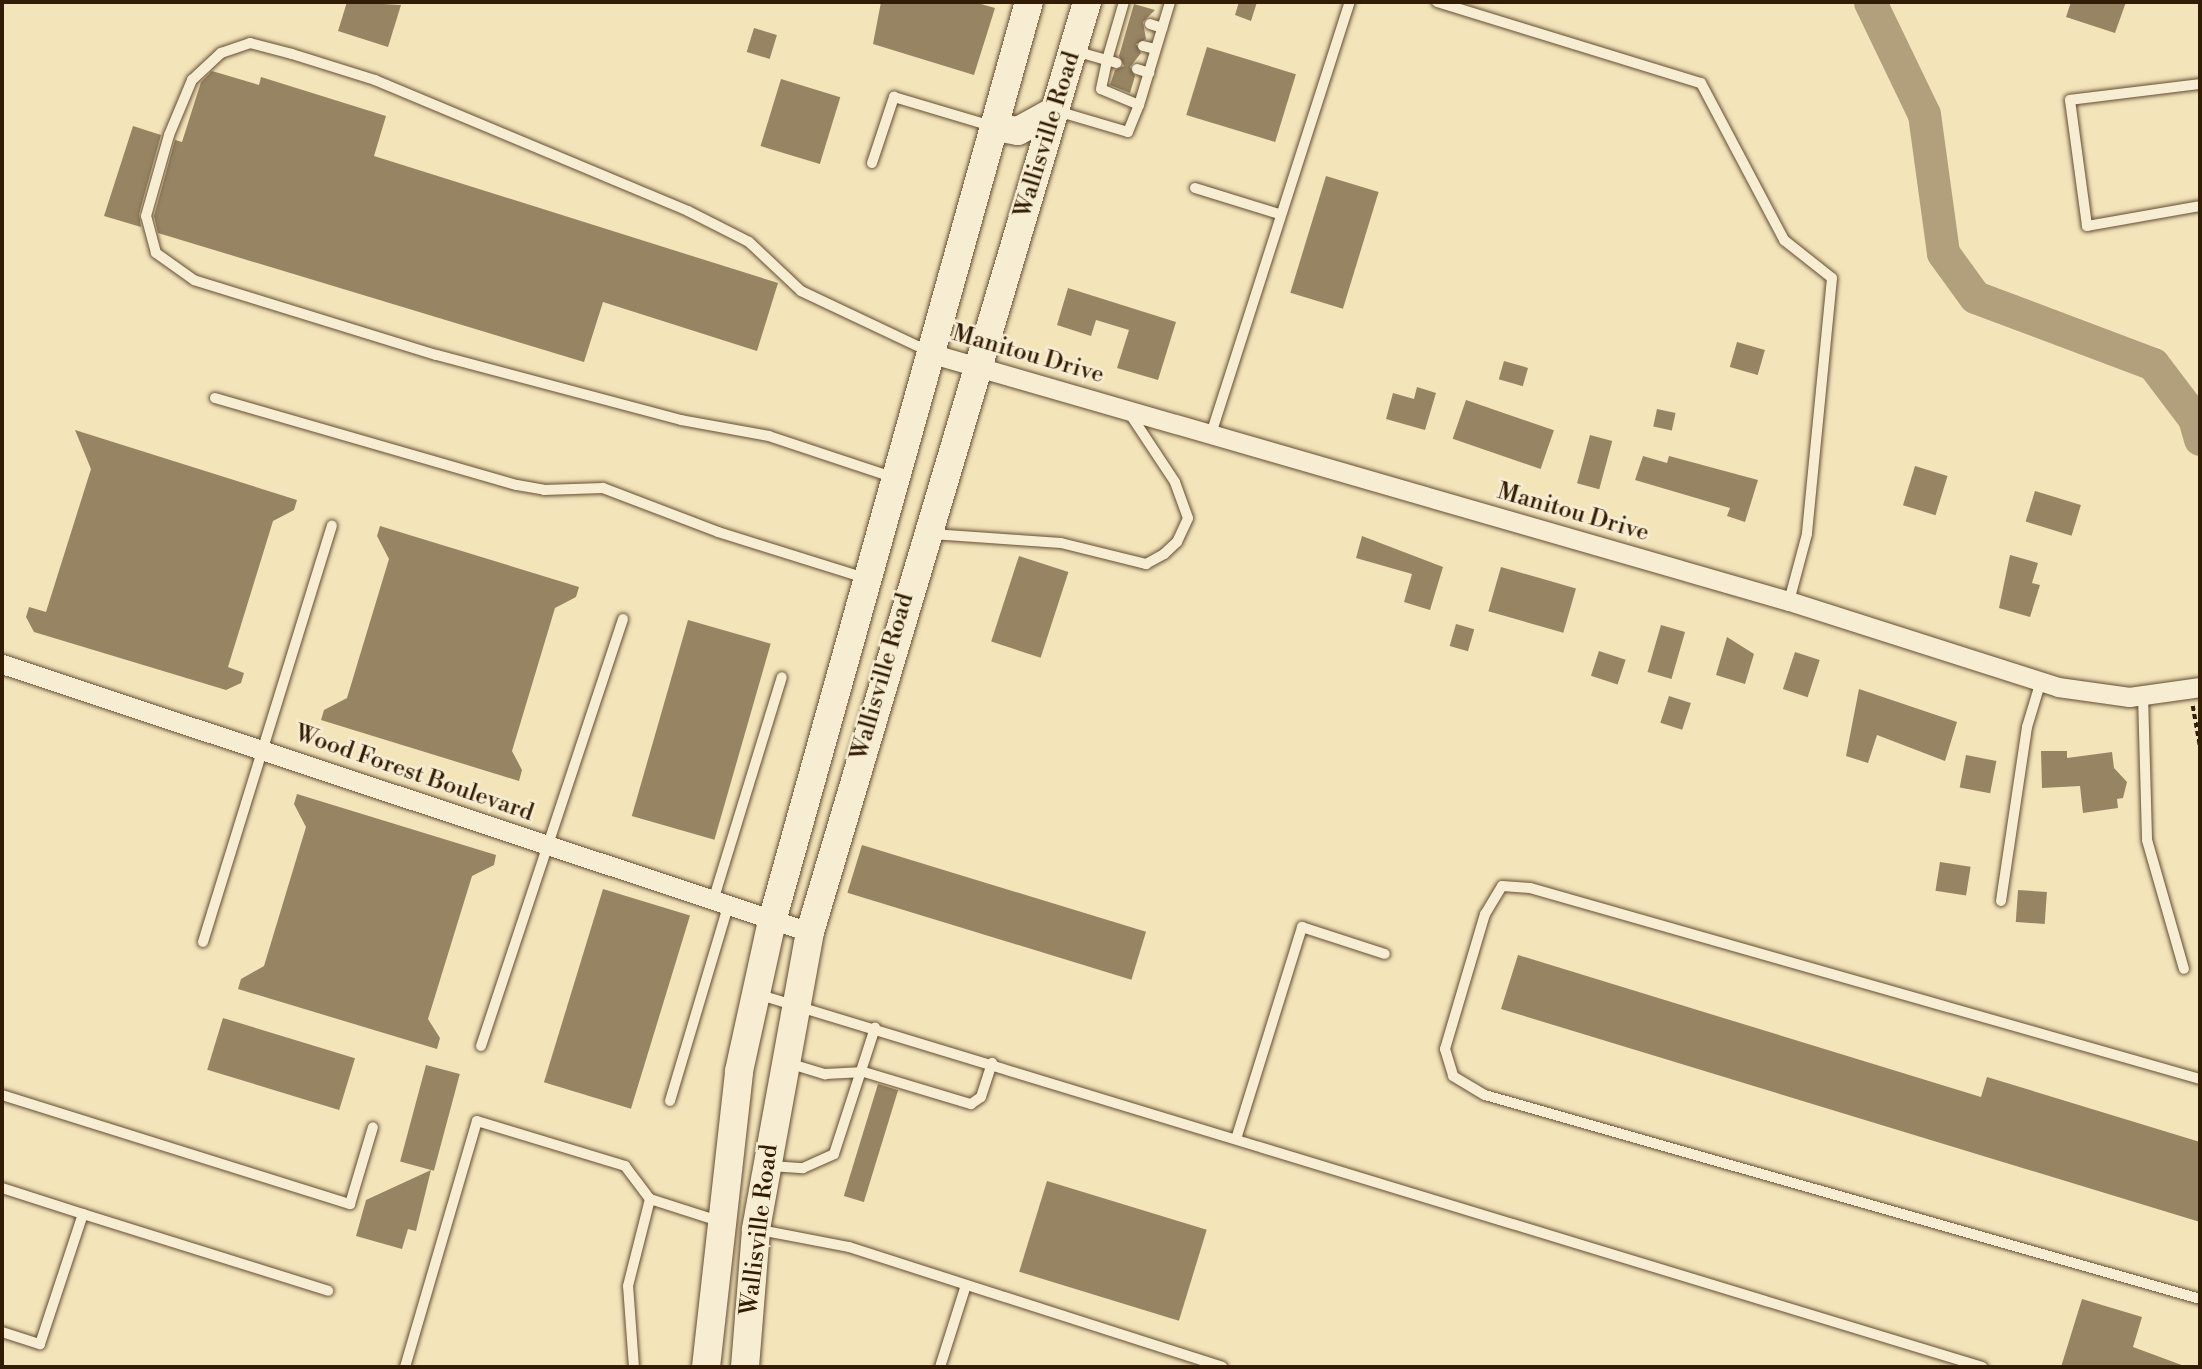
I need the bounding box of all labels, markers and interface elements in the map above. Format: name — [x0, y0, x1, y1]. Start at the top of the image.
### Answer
street label: Wallisville Road — [1009, 48, 1087, 222]
street label: Manitou Drive — [949, 320, 1107, 390]
street label: Manitou Drive — [1494, 478, 1652, 548]
street label: Wallisville Road — [845, 590, 921, 764]
street label: Wood Forest Boulevard — [291, 720, 537, 828]
street label: Wallisville Road — [735, 1143, 785, 1317]

